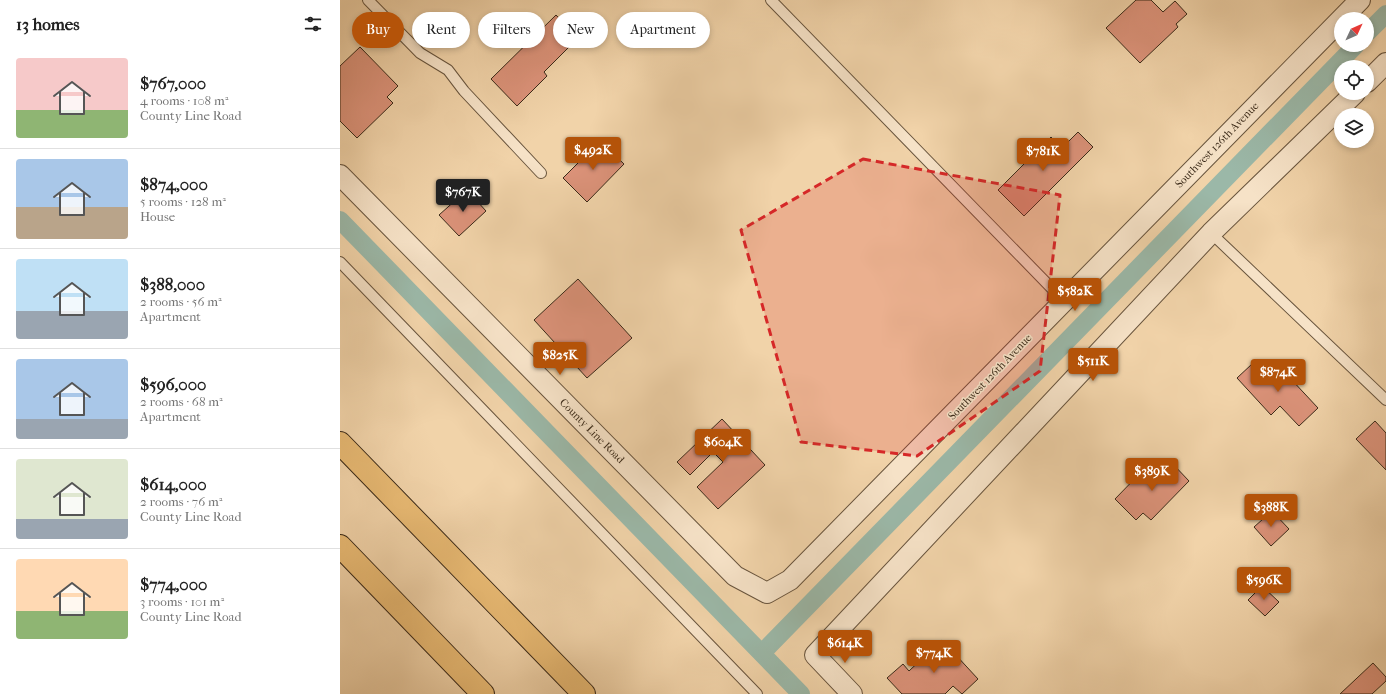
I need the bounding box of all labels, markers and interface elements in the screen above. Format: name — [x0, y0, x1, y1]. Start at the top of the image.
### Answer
chip: Buy — [352, 12, 404, 48]
chip: Rent — [412, 12, 470, 48]
chip: Filters — [478, 12, 545, 48]
chip: New — [553, 12, 608, 48]
chip: Apartment — [616, 12, 710, 48]
north arrow — [1334, 12, 1374, 52]
map controls — [1334, 12, 1374, 148]
icon: filters — [302, 13, 324, 35]
text: 13 homes — [16, 14, 79, 34]
button: locate — [1334, 60, 1374, 100]
text: $767,000 — [140, 73, 206, 93]
icon: home — [48, 74, 96, 122]
text: 4 rooms · 108 m² — [140, 93, 228, 108]
street label: Southwest 126th Avenue — [1173, 99, 1262, 191]
text: County Line Road — [140, 108, 242, 123]
button: layers — [1334, 108, 1374, 148]
pin: $492K — [565, 137, 621, 171]
pin: $781K — [1015, 138, 1071, 172]
text: $492K — [574, 142, 612, 157]
text: $781K — [1026, 143, 1060, 158]
text: $874,000 — [140, 174, 208, 194]
icon: home — [48, 175, 96, 223]
pin: $767K — [435, 179, 491, 213]
text: $767K — [445, 184, 481, 199]
text: 5 rooms · 128 m² — [140, 194, 226, 209]
text: House — [140, 209, 175, 224]
text: $388,000 — [140, 274, 205, 294]
icon: home — [48, 275, 96, 323]
pin: $582K — [1047, 278, 1103, 312]
text: $582K — [1057, 283, 1093, 298]
text: 2 rooms · 56 m² — [140, 294, 222, 309]
text: Apartment — [140, 309, 201, 324]
street label: Southwest 126th Avenue — [946, 331, 1035, 423]
pin: $825K — [532, 342, 588, 376]
text: $825K — [542, 347, 578, 362]
pin: $511K — [1065, 348, 1121, 382]
text: $511K — [1077, 353, 1109, 368]
pin: $874K — [1250, 359, 1306, 393]
text: $874K — [1260, 364, 1296, 379]
text: $596,000 — [140, 374, 206, 394]
icon: home — [48, 375, 96, 423]
text: 2 rooms · 68 m² — [140, 394, 223, 409]
street label: County Line Road — [557, 396, 628, 467]
text: Apartment — [140, 409, 201, 424]
pin: $604K — [695, 429, 751, 463]
text: $604K — [704, 434, 742, 449]
pin: $389K — [1124, 458, 1180, 492]
text: $389K — [1134, 463, 1170, 478]
text: $614,000 — [140, 474, 207, 494]
icon: home — [48, 475, 96, 523]
text: 2 rooms · 76 m² — [140, 494, 222, 509]
pin: $388K — [1243, 494, 1299, 528]
text: $388K — [1253, 499, 1289, 514]
text: County Line Road — [140, 509, 242, 524]
pin: $596K — [1236, 567, 1292, 601]
text: $596K — [1246, 572, 1282, 587]
text: $774,000 — [140, 574, 207, 594]
icon: home — [48, 575, 96, 623]
text: 3 rooms · 101 m² — [140, 594, 224, 609]
text: County Line Road — [140, 609, 242, 624]
pin: $614K — [817, 630, 873, 664]
text: $614K — [827, 635, 863, 650]
pin: $774K — [906, 640, 962, 674]
text: $774K — [916, 645, 952, 660]

